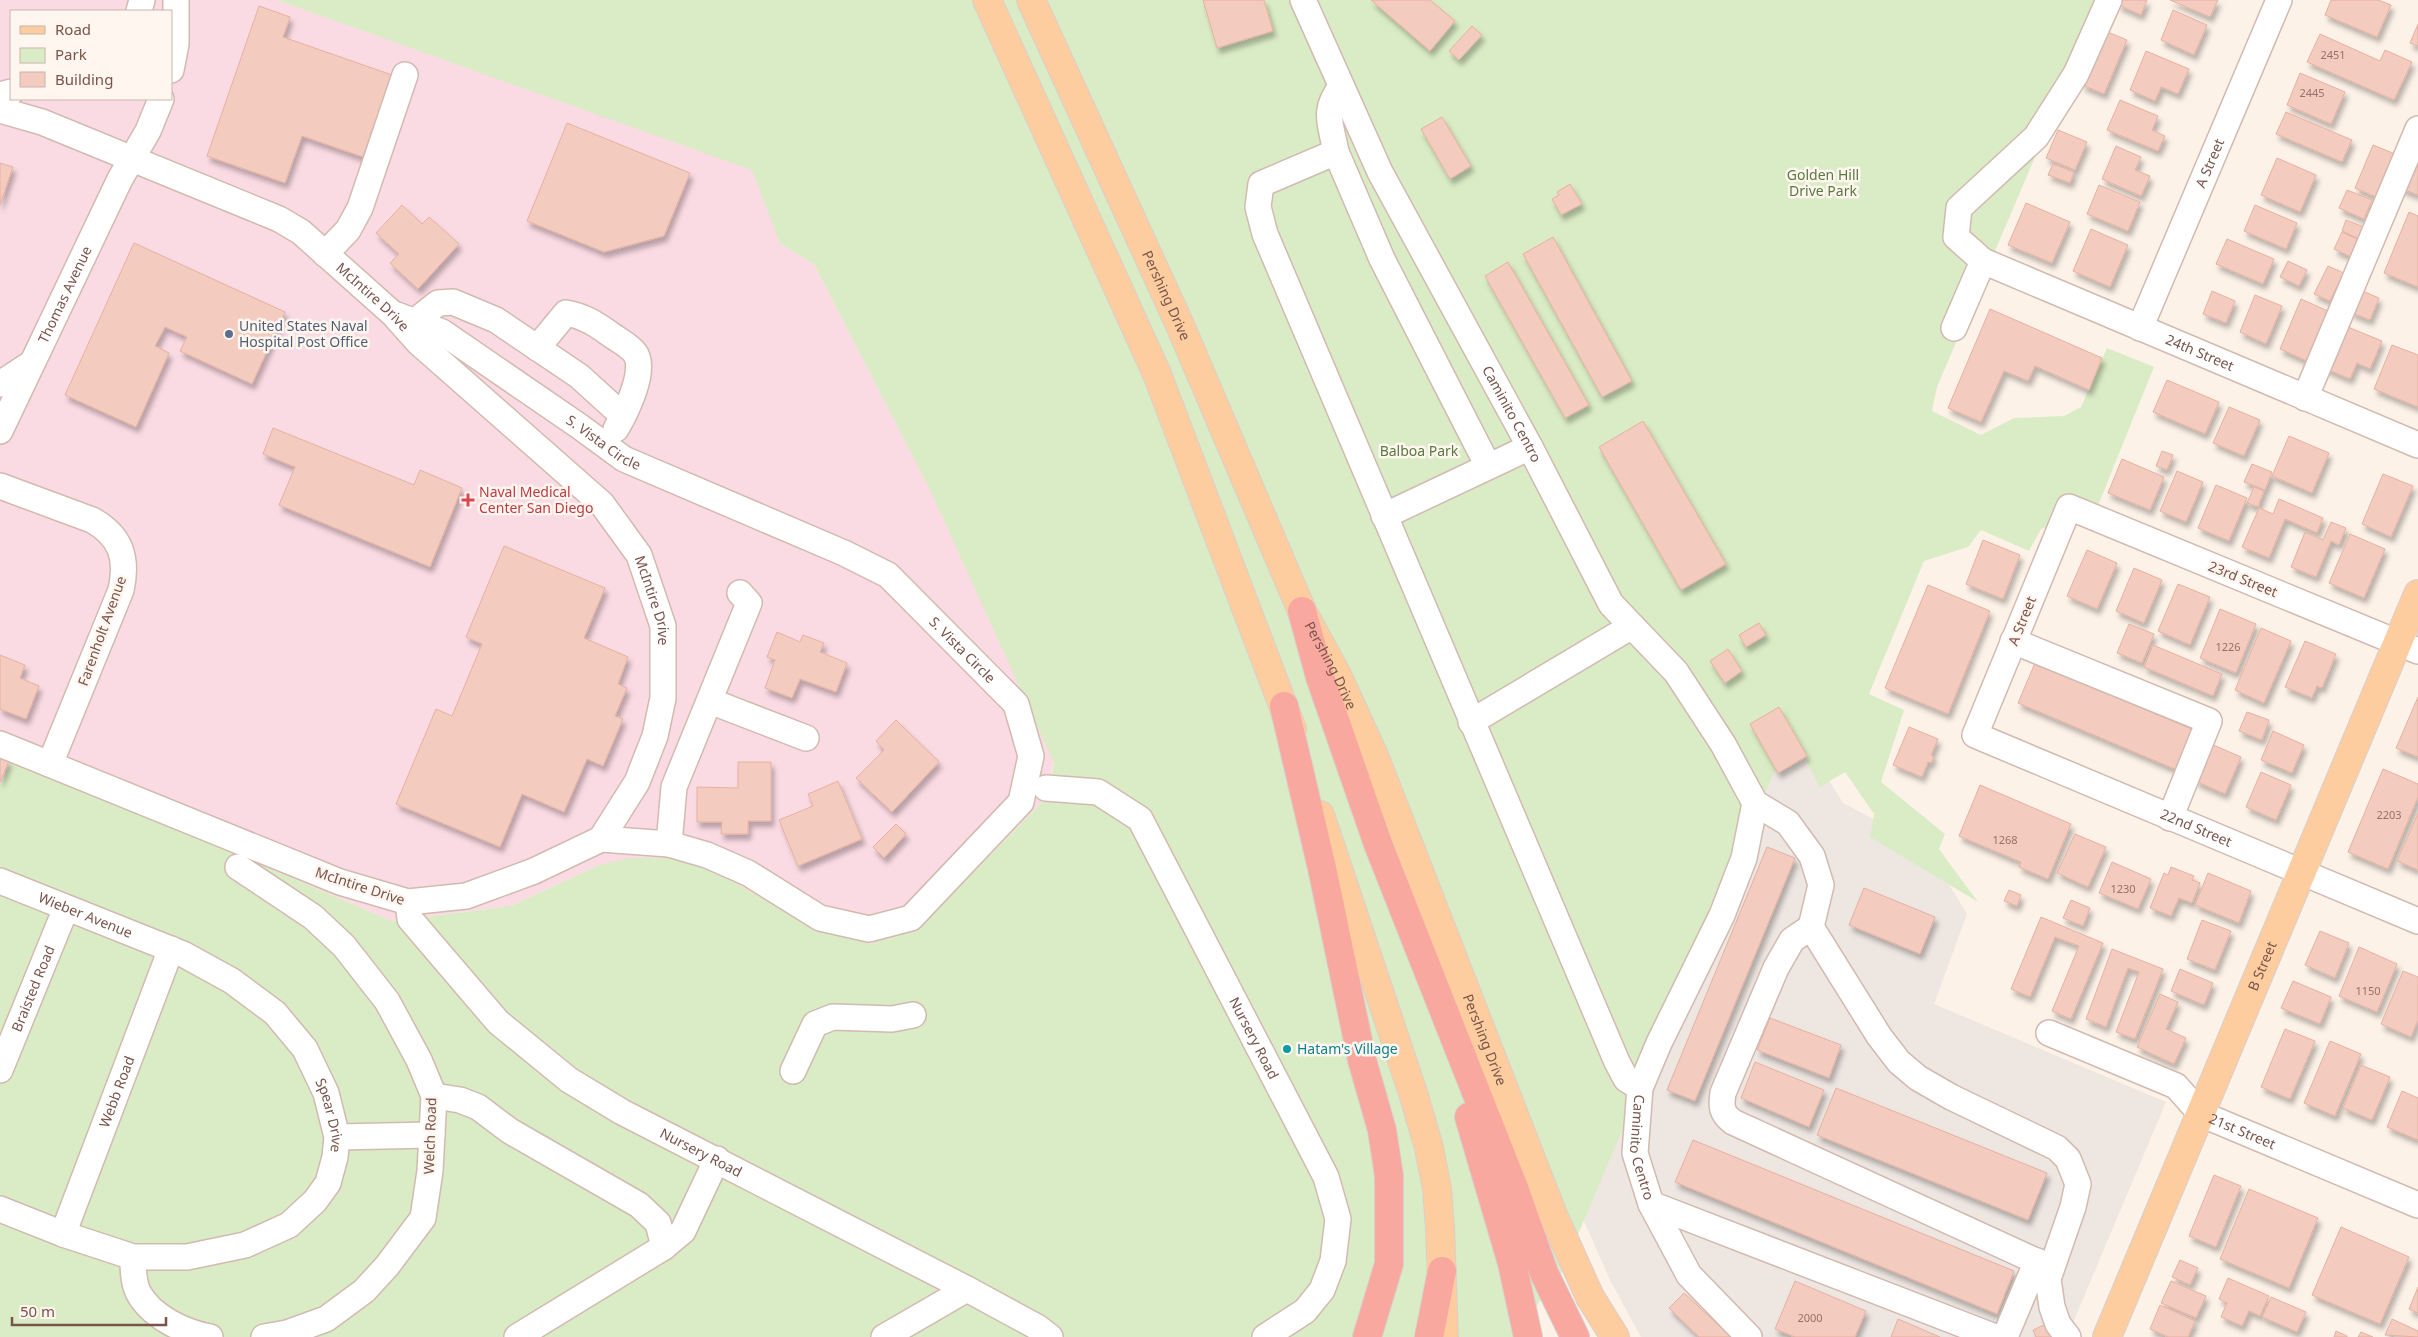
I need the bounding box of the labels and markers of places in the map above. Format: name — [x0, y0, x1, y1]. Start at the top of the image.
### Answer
place label: United States Naval Hospital Post Office — [239, 316, 368, 351]
marker: United States Naval Hospital Post Office — [223, 328, 235, 340]
place label: Naval Medical Center San Diego — [479, 482, 593, 517]
marker: Naval Medical Center San Diego — [461, 493, 475, 507]
place label: Hatam's Village — [1297, 1039, 1398, 1058]
marker: Hatam's Village — [1281, 1043, 1293, 1055]

